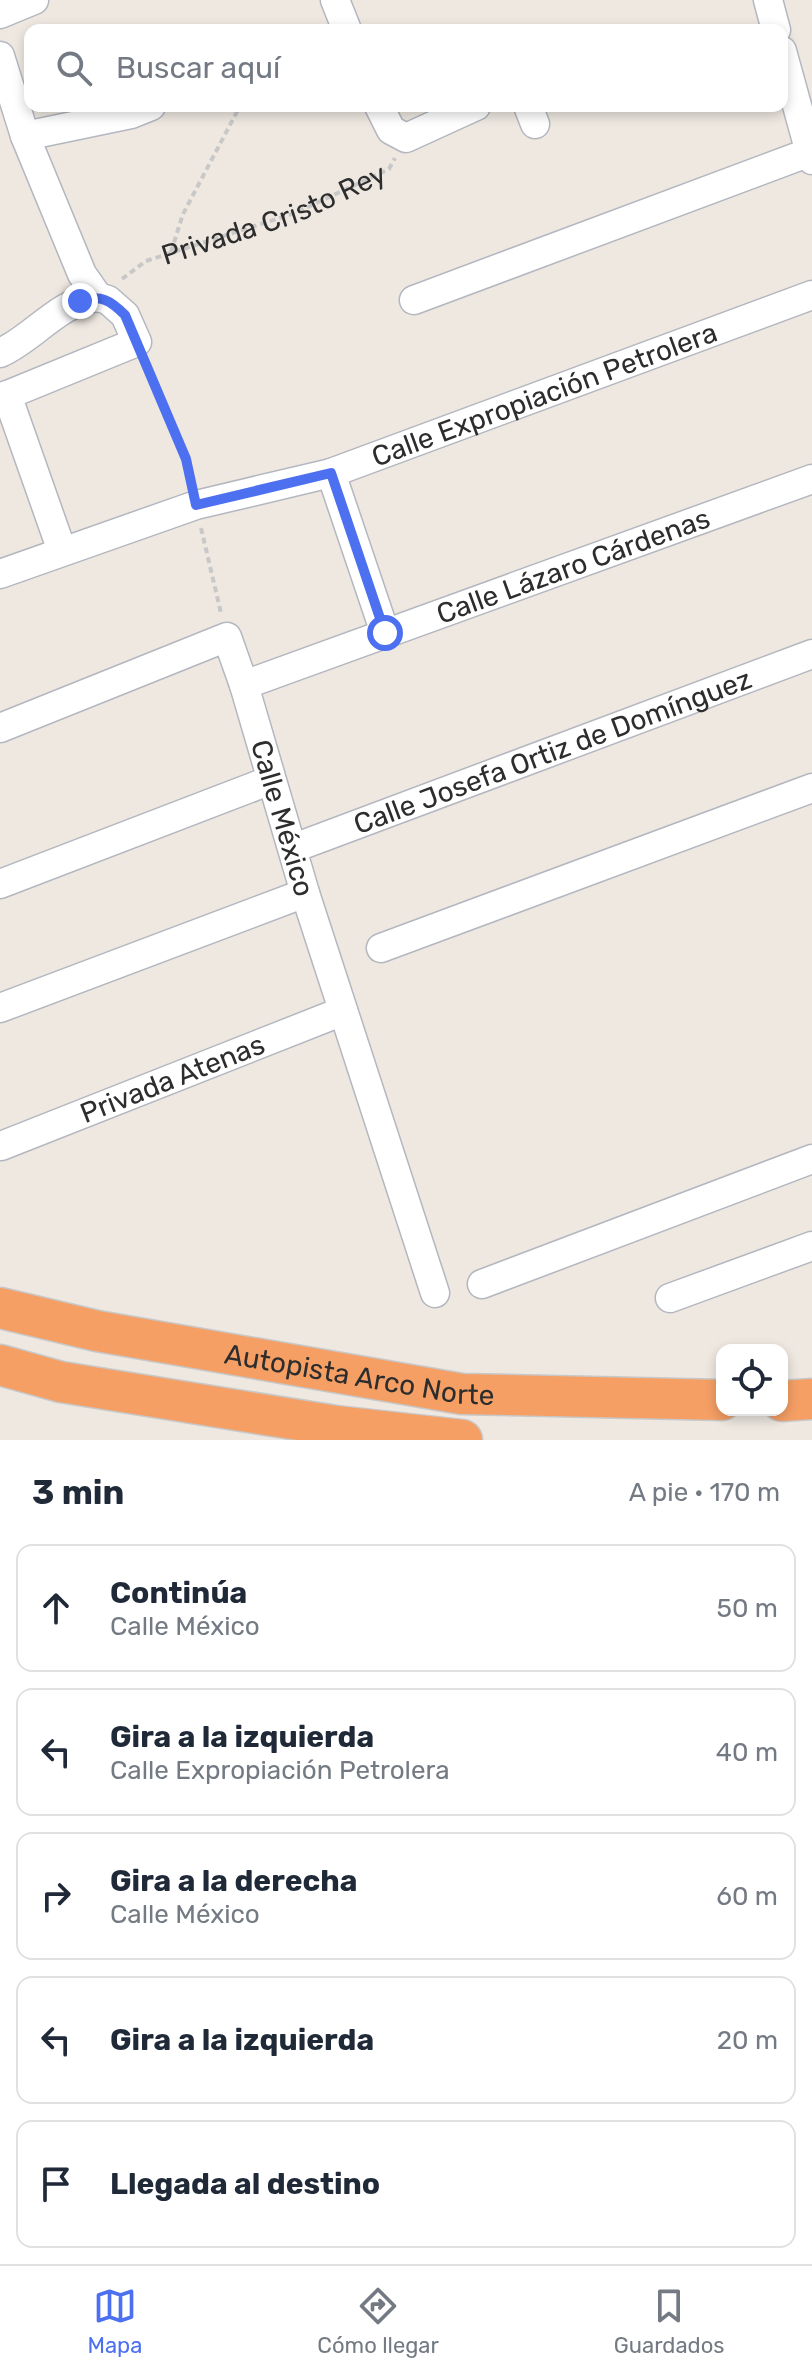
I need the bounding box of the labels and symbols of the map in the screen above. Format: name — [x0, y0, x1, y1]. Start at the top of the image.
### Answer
street label: Privada Cristo Rey — [157, 156, 391, 271]
route end — [62, 283, 98, 319]
street label: Calle Expropiación Petrolera — [367, 315, 722, 473]
street label: Calle Lázaro Cárdenas — [432, 501, 714, 630]
route start — [367, 615, 403, 651]
street label: Calle Josefa Ortiz de Domínguez — [349, 662, 756, 841]
street label: Calle México — [244, 736, 322, 900]
street label: Privada Atenas — [75, 1027, 269, 1130]
street label: Autopista Arco Norte — [222, 1337, 495, 1411]

